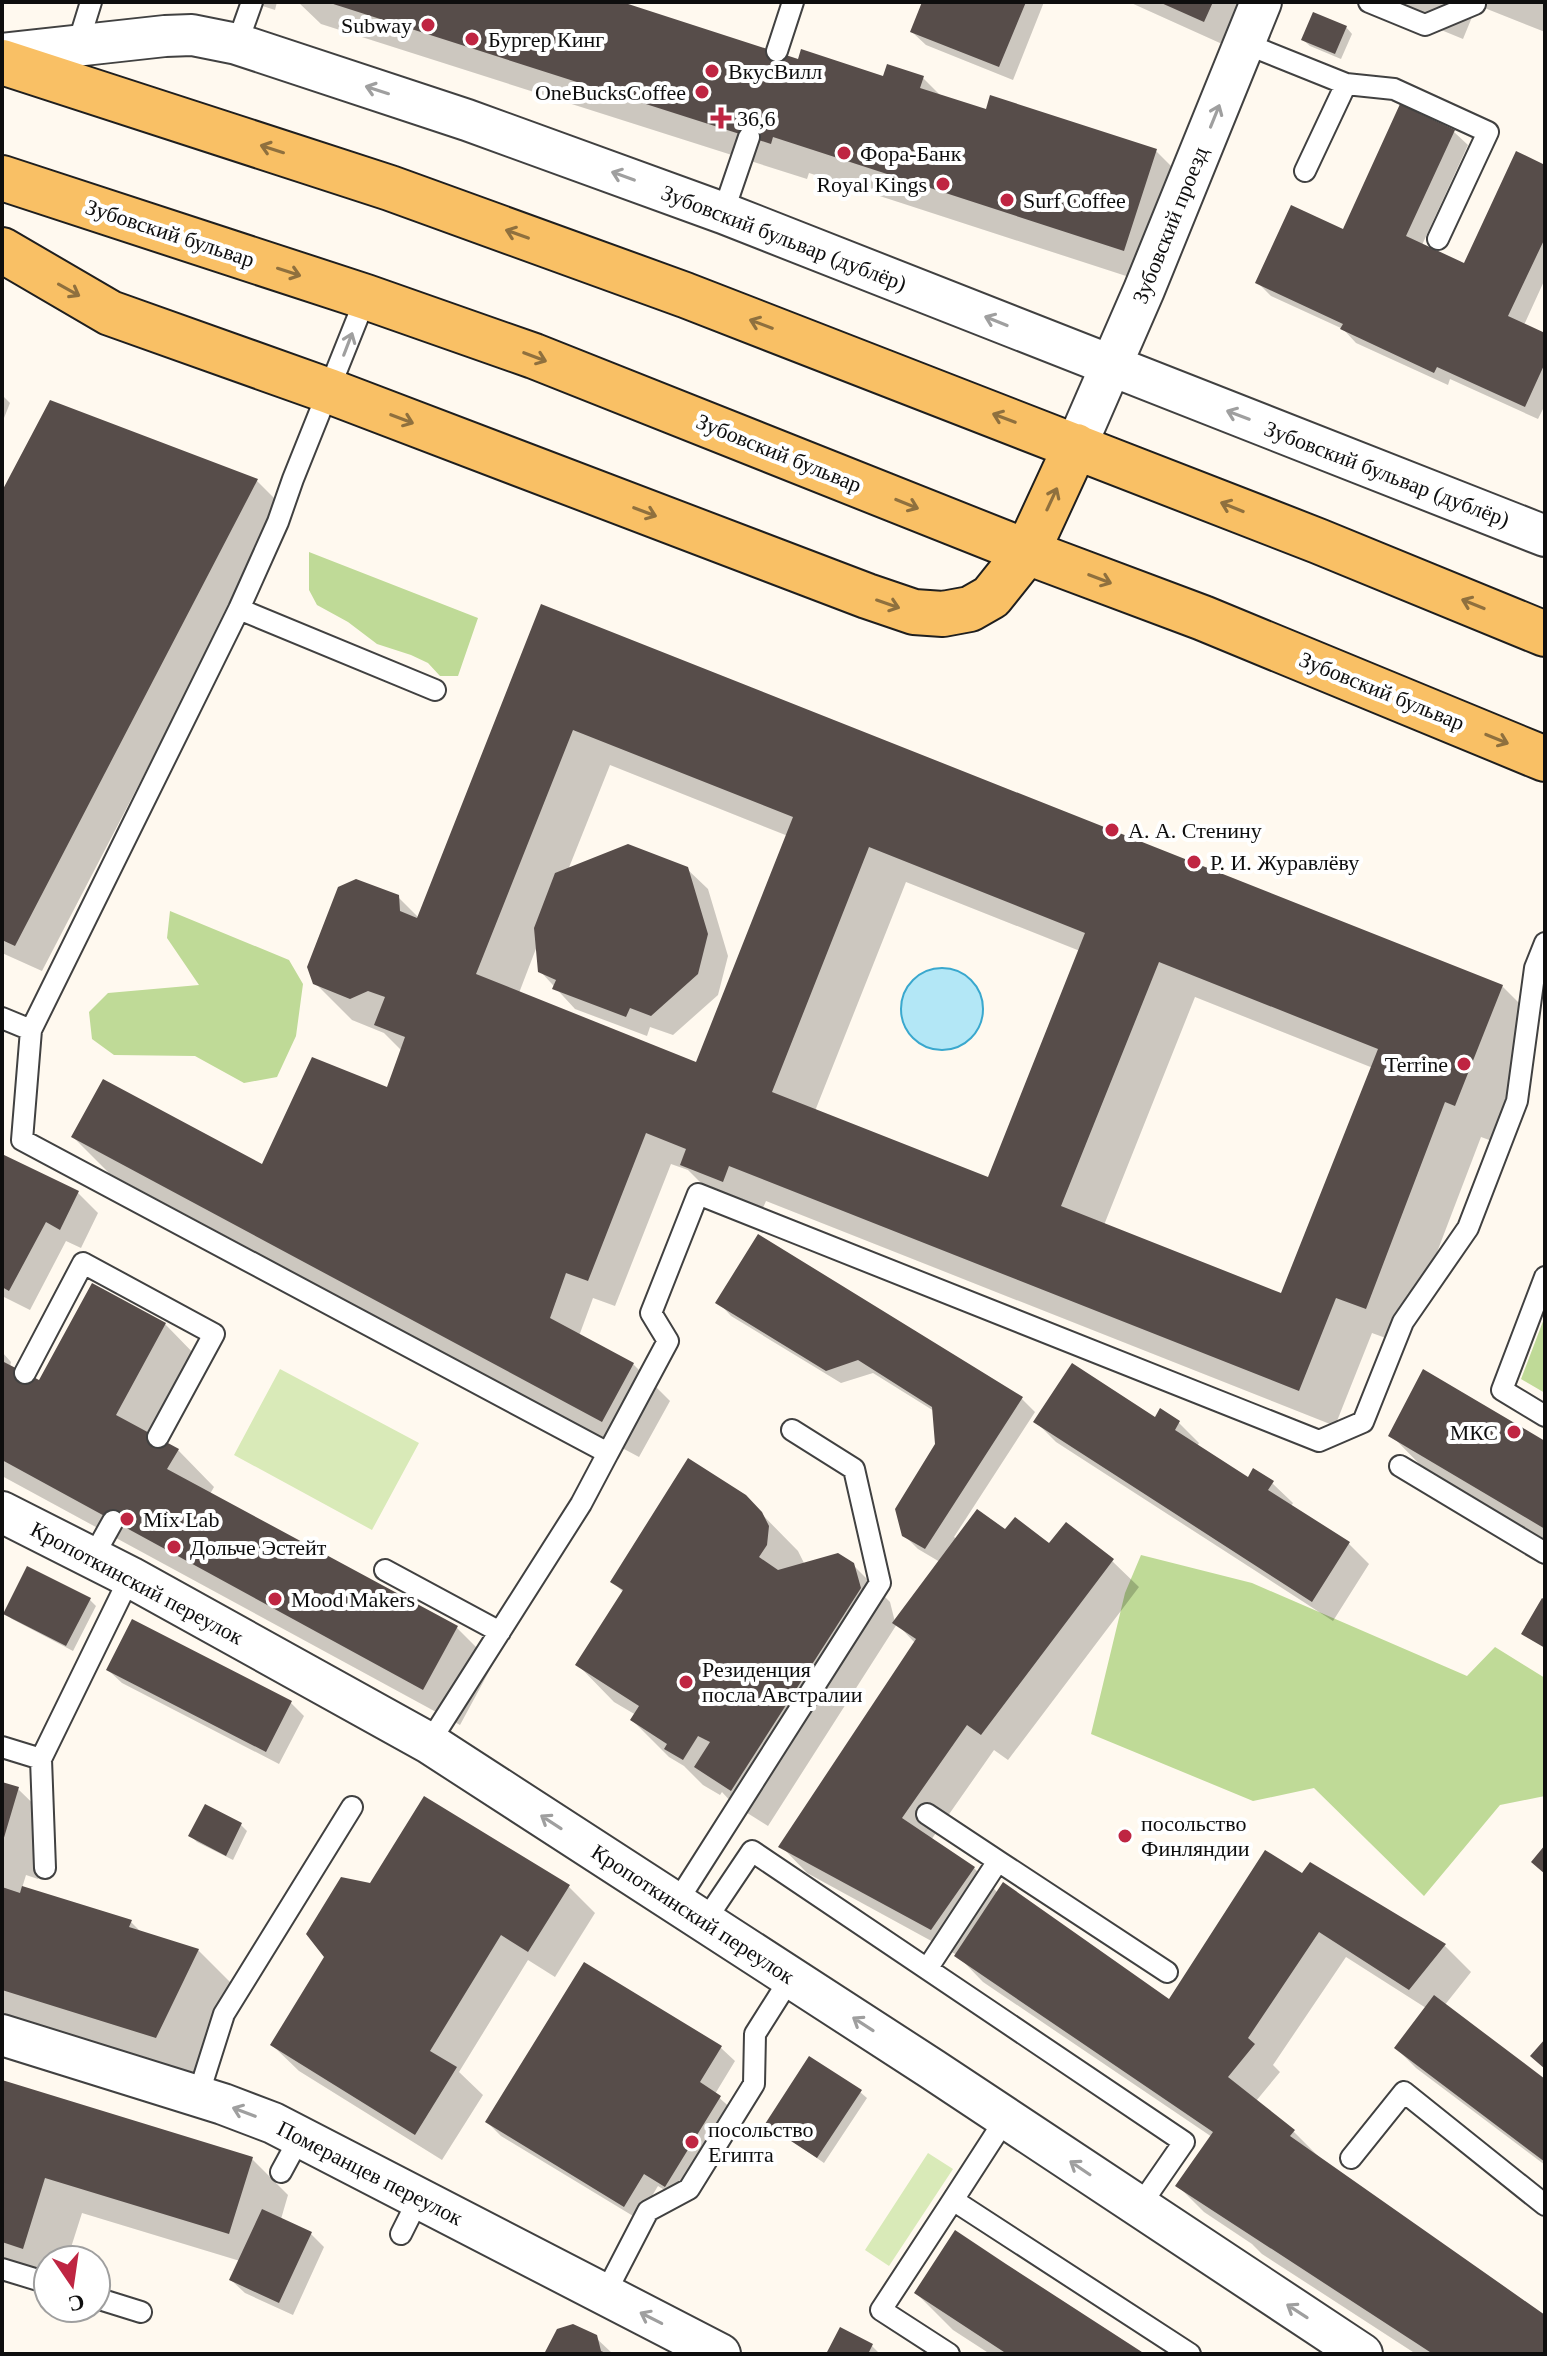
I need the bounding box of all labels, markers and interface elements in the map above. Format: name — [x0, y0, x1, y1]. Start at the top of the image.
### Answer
place label: Subway — [341, 13, 412, 38]
marker: Subway — [419, 16, 437, 34]
place label: Бургер Кинг — [488, 27, 604, 52]
marker: Бургер Кинг — [463, 30, 481, 48]
place label: ВкусВилл — [728, 59, 822, 84]
marker: ВкусВилл — [703, 62, 721, 80]
place label: OneBucksCoffee — [535, 80, 686, 105]
one-way arrow — [365, 82, 390, 97]
marker: OneBucksCoffee — [693, 83, 711, 101]
one-way arrow — [1209, 104, 1223, 129]
place label: 36,6 — [737, 106, 776, 131]
marker: 36,6 — [712, 109, 730, 127]
one-way arrow — [259, 141, 285, 156]
place label: Фора-Банк — [860, 141, 962, 166]
street label: Зубовский проезд — [1127, 143, 1213, 307]
marker: Фора-Банк — [835, 144, 853, 162]
one-way arrow — [610, 168, 635, 183]
place label: Royal Kings — [816, 172, 927, 197]
marker: Royal Kings — [934, 175, 952, 193]
street label: Зубовский бульвар (дублёр) — [658, 180, 910, 296]
place label: Surf Coffee — [1023, 188, 1126, 213]
marker: Surf Coffee — [998, 191, 1016, 209]
street label: Зубовский бульвар — [82, 194, 258, 272]
one-way arrow — [506, 226, 530, 240]
one-way arrow — [276, 265, 301, 280]
one-way arrow — [57, 282, 80, 298]
one-way arrow — [984, 313, 1009, 327]
one-way arrow — [749, 316, 774, 330]
one-way arrow — [341, 332, 356, 357]
one-way arrow — [522, 351, 547, 365]
one-way arrow — [1226, 407, 1251, 421]
street label: Зубовский бульвар — [693, 408, 865, 498]
one-way arrow — [992, 410, 1017, 424]
one-way arrow — [389, 413, 414, 427]
street label: Зубовский бульвар (дублёр) — [1261, 416, 1513, 532]
one-way arrow — [1045, 487, 1060, 511]
one-way arrow — [894, 497, 919, 512]
one-way arrow — [1220, 499, 1244, 513]
one-way arrow — [632, 506, 657, 520]
one-way arrow — [1087, 573, 1112, 587]
one-way arrow — [1461, 596, 1486, 611]
one-way arrow — [876, 597, 901, 612]
street label: Зубовский бульвар — [1296, 646, 1468, 736]
one-way arrow — [1484, 733, 1509, 747]
place label: А. А. Стенину — [1128, 818, 1262, 843]
marker: А. А. Стенину — [1103, 821, 1121, 839]
place label: Р. И. Журавлёву — [1210, 850, 1359, 875]
marker: Р. И. Журавлёву — [1185, 853, 1203, 871]
place label: Terrine — [1385, 1052, 1448, 1077]
marker: Terrine — [1455, 1055, 1473, 1073]
place label: МКС — [1450, 1420, 1498, 1445]
marker: МКС — [1505, 1423, 1523, 1441]
place label: Mix Lab — [143, 1507, 219, 1532]
marker: Mix Lab — [118, 1510, 136, 1528]
street label: Кропоткинский переулок — [27, 1516, 248, 1650]
place label: Дольче Эстейт — [190, 1535, 327, 1560]
marker: Дольче Эстейт — [165, 1538, 183, 1556]
place label: Mood Makers — [291, 1587, 415, 1612]
marker: Mood Makers — [266, 1590, 284, 1608]
place label: Резиденция посла Австралии — [702, 1657, 863, 1707]
marker: Резиденция посла Австралии — [677, 1673, 695, 1691]
place label: посольство Финляндии — [1141, 1811, 1250, 1861]
one-way arrow — [540, 1813, 563, 1829]
marker: посольство Финляндии — [1116, 1827, 1134, 1845]
street label: Кропоткинский переулок — [587, 1839, 799, 1989]
one-way arrow — [853, 2016, 875, 2032]
one-way arrow — [232, 2104, 257, 2118]
street label: Померанцев переулок — [273, 2115, 467, 2231]
place label: посольство Египта — [708, 2117, 813, 2167]
marker: посольство Египта — [683, 2133, 701, 2151]
one-way arrow — [1069, 2160, 1092, 2176]
north arrow — [32, 2244, 112, 2324]
text: С — [66, 2289, 87, 2317]
one-way arrow — [1286, 2303, 1309, 2319]
one-way arrow — [639, 2310, 663, 2326]

